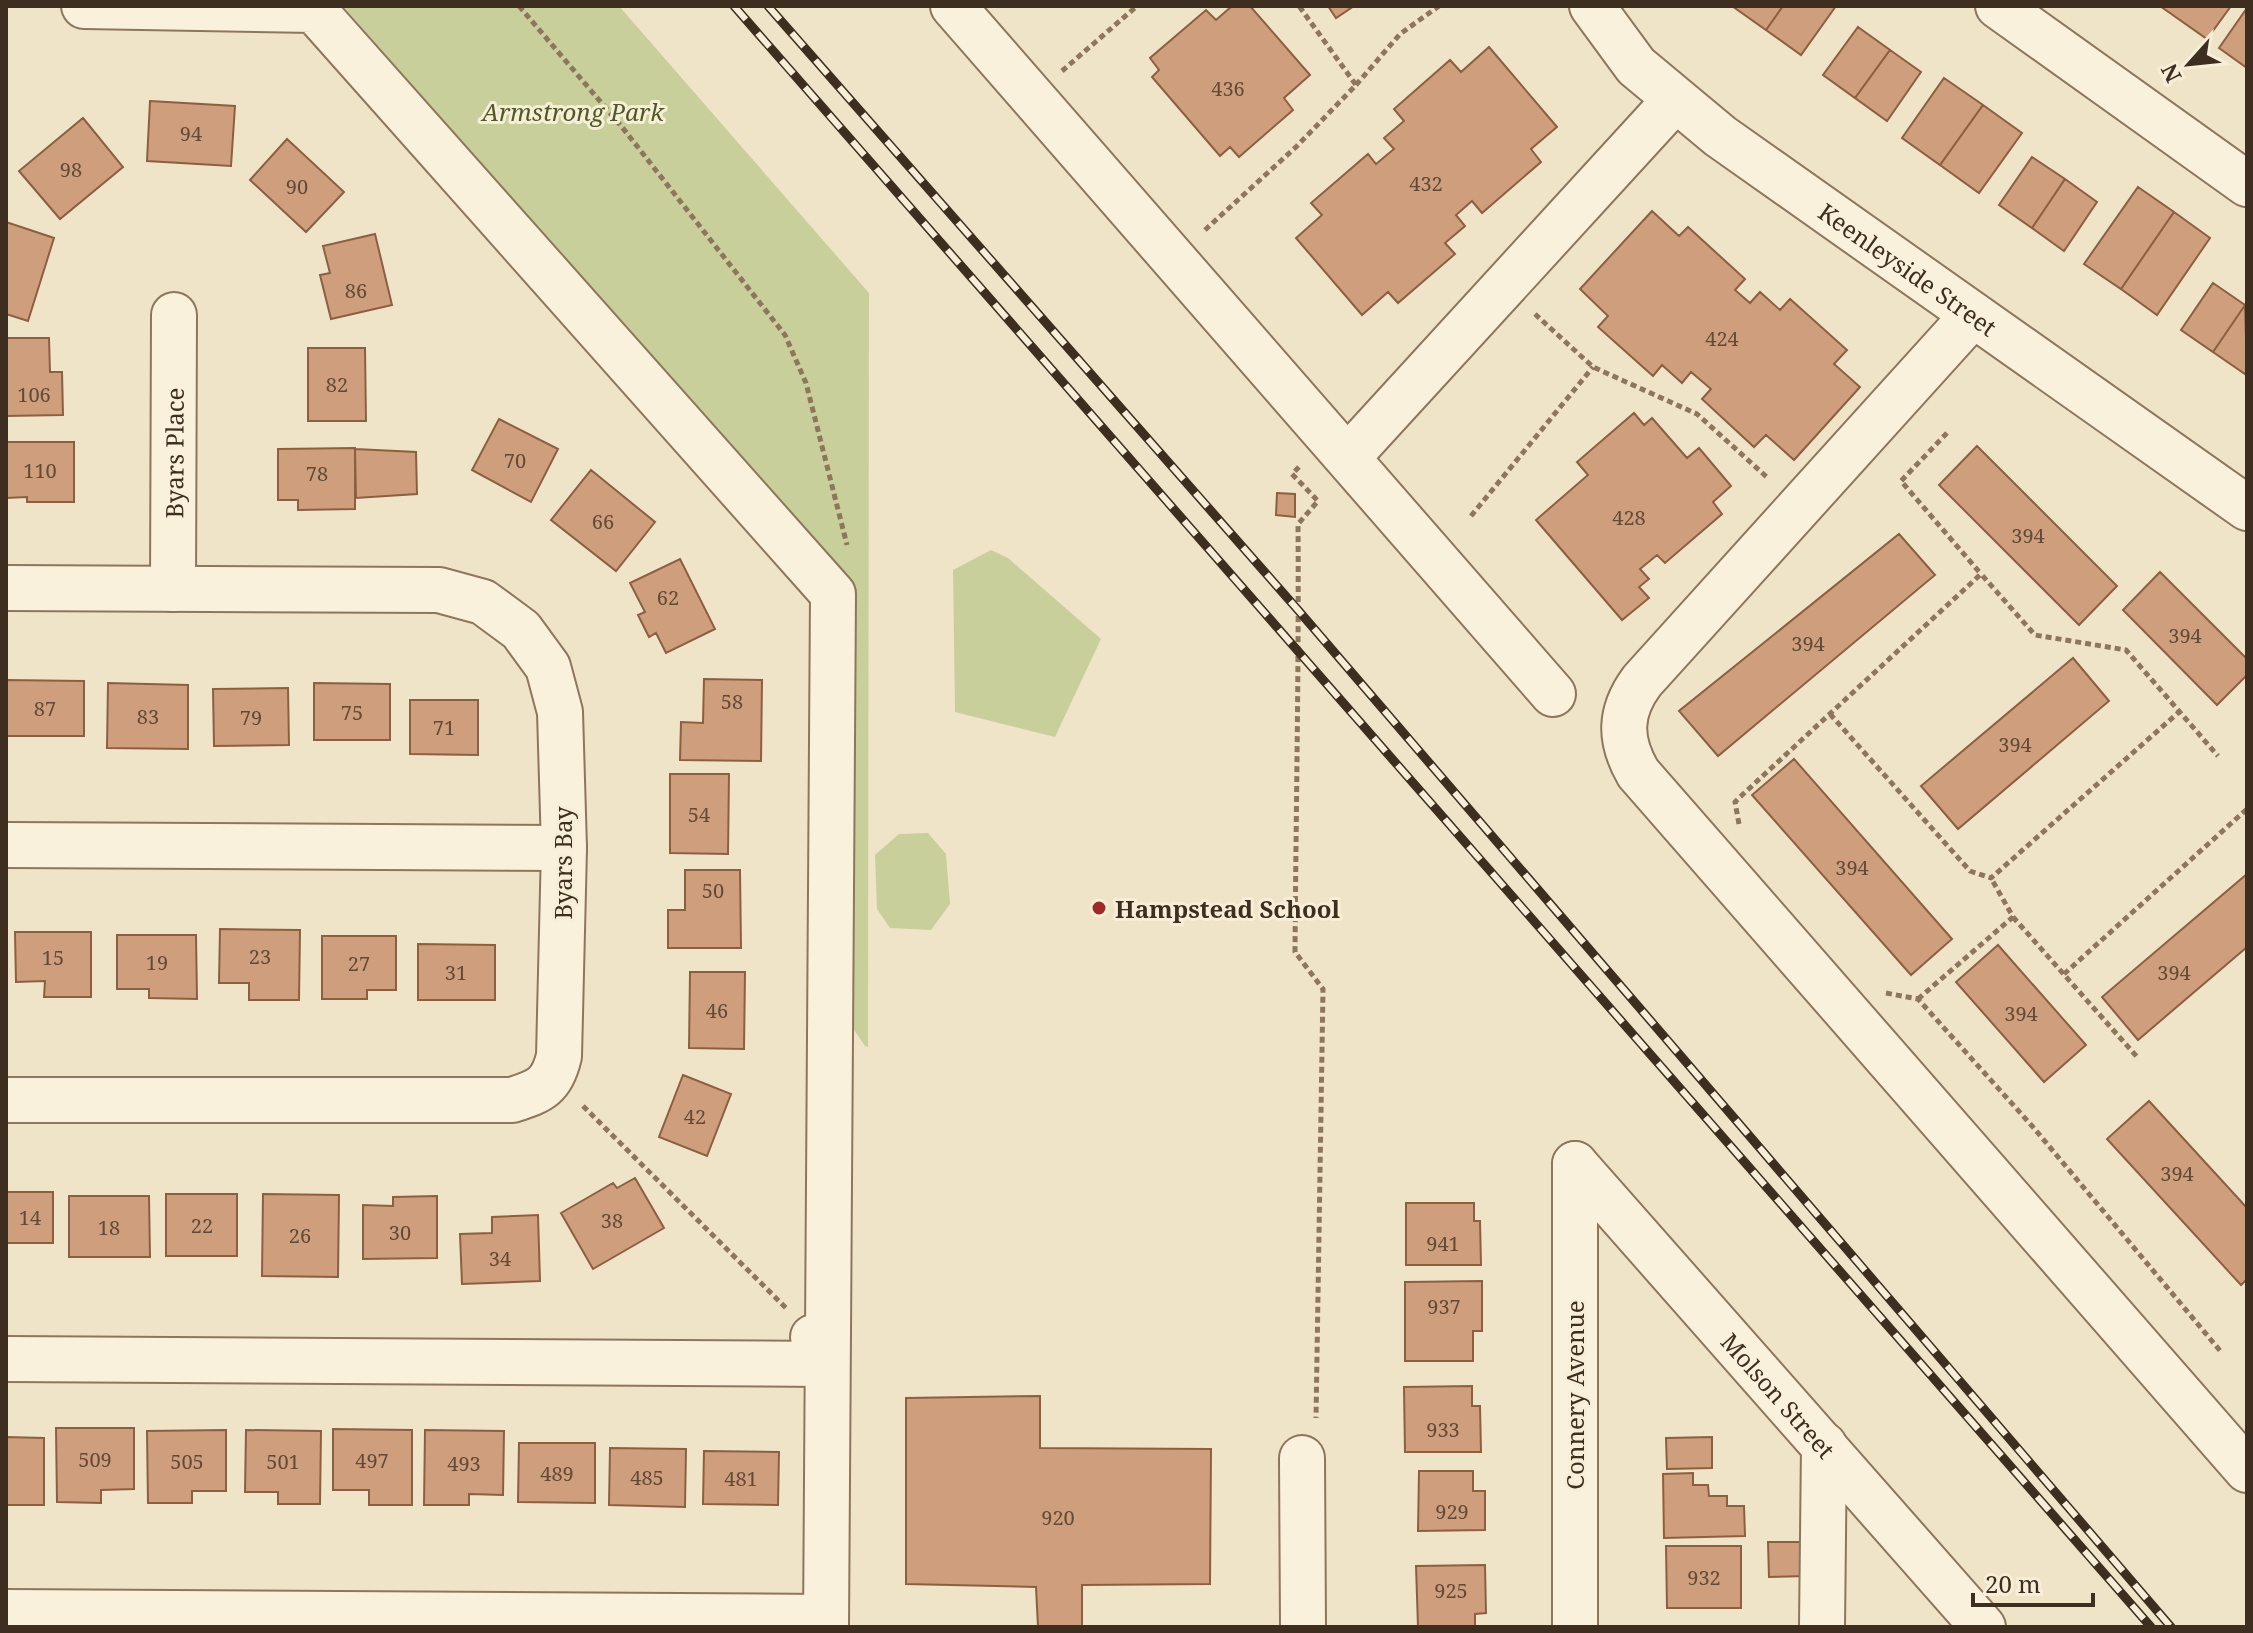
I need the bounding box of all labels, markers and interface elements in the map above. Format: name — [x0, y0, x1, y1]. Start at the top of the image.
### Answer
north arrow — [2149, 24, 2229, 104]
text: N — [2153, 59, 2188, 88]
house number: 436 — [1211, 75, 1245, 102]
park label: Armstrong Park — [480, 95, 665, 128]
house number: 94 — [180, 120, 202, 147]
house number: 98 — [60, 156, 82, 183]
house number: 432 — [1409, 170, 1443, 197]
house number: 90 — [286, 173, 308, 200]
street label: Keenleyside Street — [1813, 195, 2004, 343]
house number: 86 — [345, 277, 367, 304]
house number: 424 — [1705, 325, 1739, 352]
house number: 82 — [326, 371, 348, 398]
house number: 106 — [17, 381, 51, 408]
street label: Byars Place — [157, 388, 190, 518]
house number: 70 — [504, 447, 526, 474]
house number: 110 — [23, 457, 57, 484]
house number: 78 — [306, 460, 328, 487]
house number: 428 — [1612, 504, 1646, 531]
house number: 66 — [592, 508, 614, 535]
house number: 394 — [2011, 522, 2045, 549]
house number: 62 — [657, 584, 679, 611]
house number: 394 — [2168, 622, 2202, 649]
house number: 394 — [1791, 630, 1825, 657]
house number: 58 — [721, 688, 743, 715]
house number: 87 — [34, 695, 56, 722]
house number: 75 — [341, 699, 363, 726]
house number: 83 — [137, 703, 159, 730]
house number: 79 — [240, 704, 262, 731]
house number: 71 — [433, 714, 455, 741]
house number: 394 — [1998, 731, 2032, 758]
house number: 54 — [688, 801, 710, 828]
street label: Byars Bay — [546, 806, 579, 919]
house number: 394 — [1835, 854, 1869, 881]
house number: 50 — [702, 877, 724, 904]
place label: Hampstead School — [1115, 892, 1340, 925]
marker: Hampstead School — [1090, 899, 1108, 917]
house number: 23 — [249, 943, 271, 970]
house number: 15 — [42, 944, 64, 971]
house number: 19 — [146, 949, 168, 976]
house number: 27 — [348, 950, 370, 977]
house number: 31 — [445, 959, 467, 986]
house number: 394 — [2157, 959, 2191, 986]
house number: 46 — [706, 997, 728, 1024]
house number: 394 — [2004, 1000, 2038, 1027]
house number: 42 — [684, 1103, 706, 1130]
house number: 394 — [2160, 1160, 2194, 1187]
house number: 14 — [19, 1204, 41, 1231]
house number: 38 — [601, 1207, 623, 1234]
house number: 22 — [191, 1212, 213, 1239]
house number: 18 — [98, 1214, 120, 1241]
house number: 30 — [389, 1219, 411, 1246]
house number: 26 — [289, 1222, 311, 1249]
house number: 941 — [1426, 1230, 1460, 1257]
house number: 34 — [489, 1245, 511, 1272]
house number: 937 — [1427, 1293, 1461, 1320]
street label: Connery Avenue — [1558, 1300, 1591, 1490]
street label: Molson Street — [1714, 1325, 1843, 1465]
house number: 933 — [1426, 1416, 1460, 1443]
house number: 509 — [78, 1446, 112, 1473]
house number: 497 — [355, 1447, 389, 1474]
house number: 505 — [170, 1448, 204, 1475]
house number: 501 — [266, 1448, 300, 1475]
house number: 493 — [447, 1450, 481, 1477]
house number: 489 — [540, 1460, 574, 1487]
house number: 485 — [630, 1464, 664, 1491]
house number: 481 — [724, 1465, 758, 1492]
house number: 929 — [1435, 1498, 1469, 1525]
house number: 920 — [1041, 1504, 1075, 1531]
scale bar — [1973, 1557, 2093, 1607]
house number: 932 — [1687, 1564, 1721, 1591]
text: 20 m — [1985, 1567, 2041, 1600]
house number: 925 — [1434, 1577, 1468, 1604]

